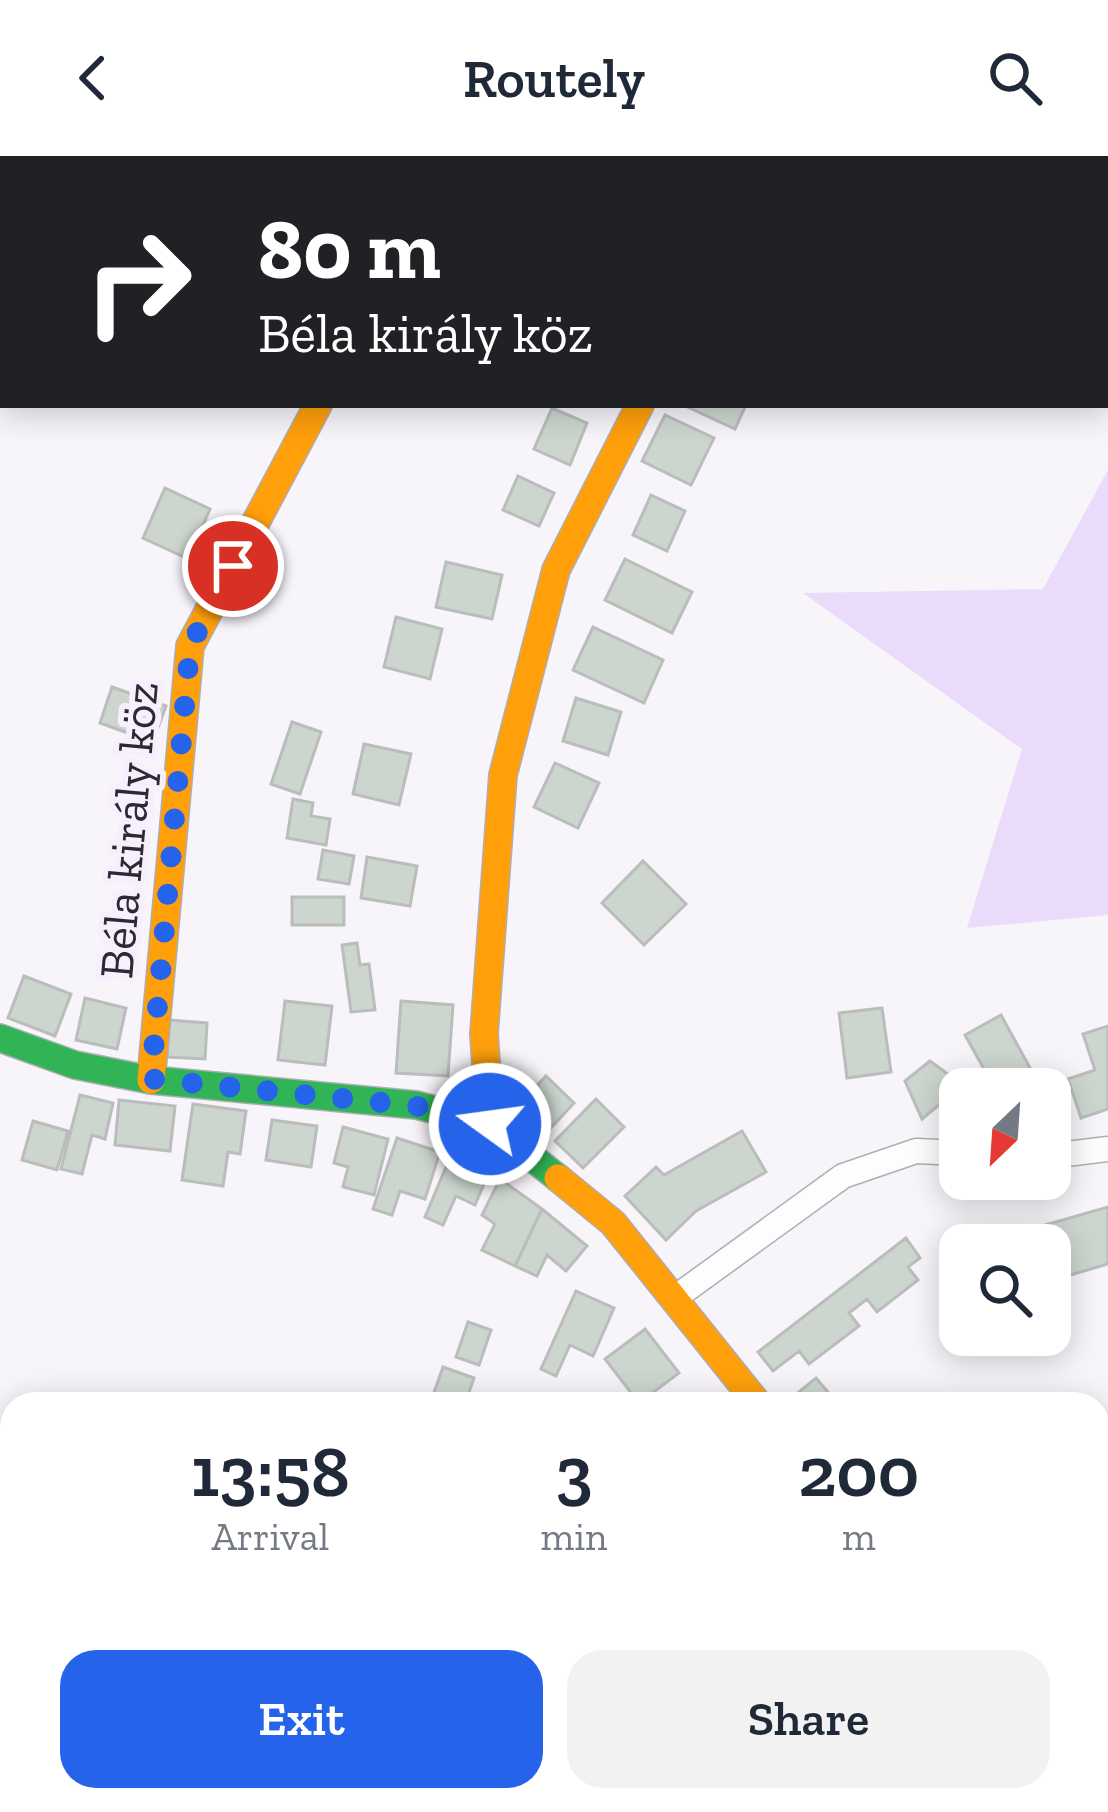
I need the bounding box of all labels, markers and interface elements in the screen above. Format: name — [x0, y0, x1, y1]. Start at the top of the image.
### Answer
icon: back — [60, 45, 126, 111]
icon: search — [982, 45, 1048, 111]
text: Routely — [463, 46, 645, 111]
text: 80 m — [258, 199, 441, 300]
icon: right — [60, 204, 216, 360]
text: Béla király köz — [258, 301, 593, 366]
pin — [182, 515, 284, 617]
icon: arrive — [200, 533, 266, 599]
street label: Béla király köz — [87, 679, 170, 981]
position arrow — [427, 1061, 553, 1187]
north arrow — [939, 1068, 1071, 1200]
map controls — [939, 1068, 1071, 1356]
button: search — [939, 1224, 1071, 1356]
text: 13:58 — [191, 1428, 350, 1514]
text: 3 — [555, 1428, 593, 1514]
text: 200 — [798, 1428, 919, 1514]
text: Arrival — [212, 1513, 329, 1560]
text: min — [541, 1513, 607, 1560]
text: m — [842, 1513, 876, 1560]
button: Exit — [60, 1650, 543, 1788]
button: Share — [567, 1650, 1050, 1788]

